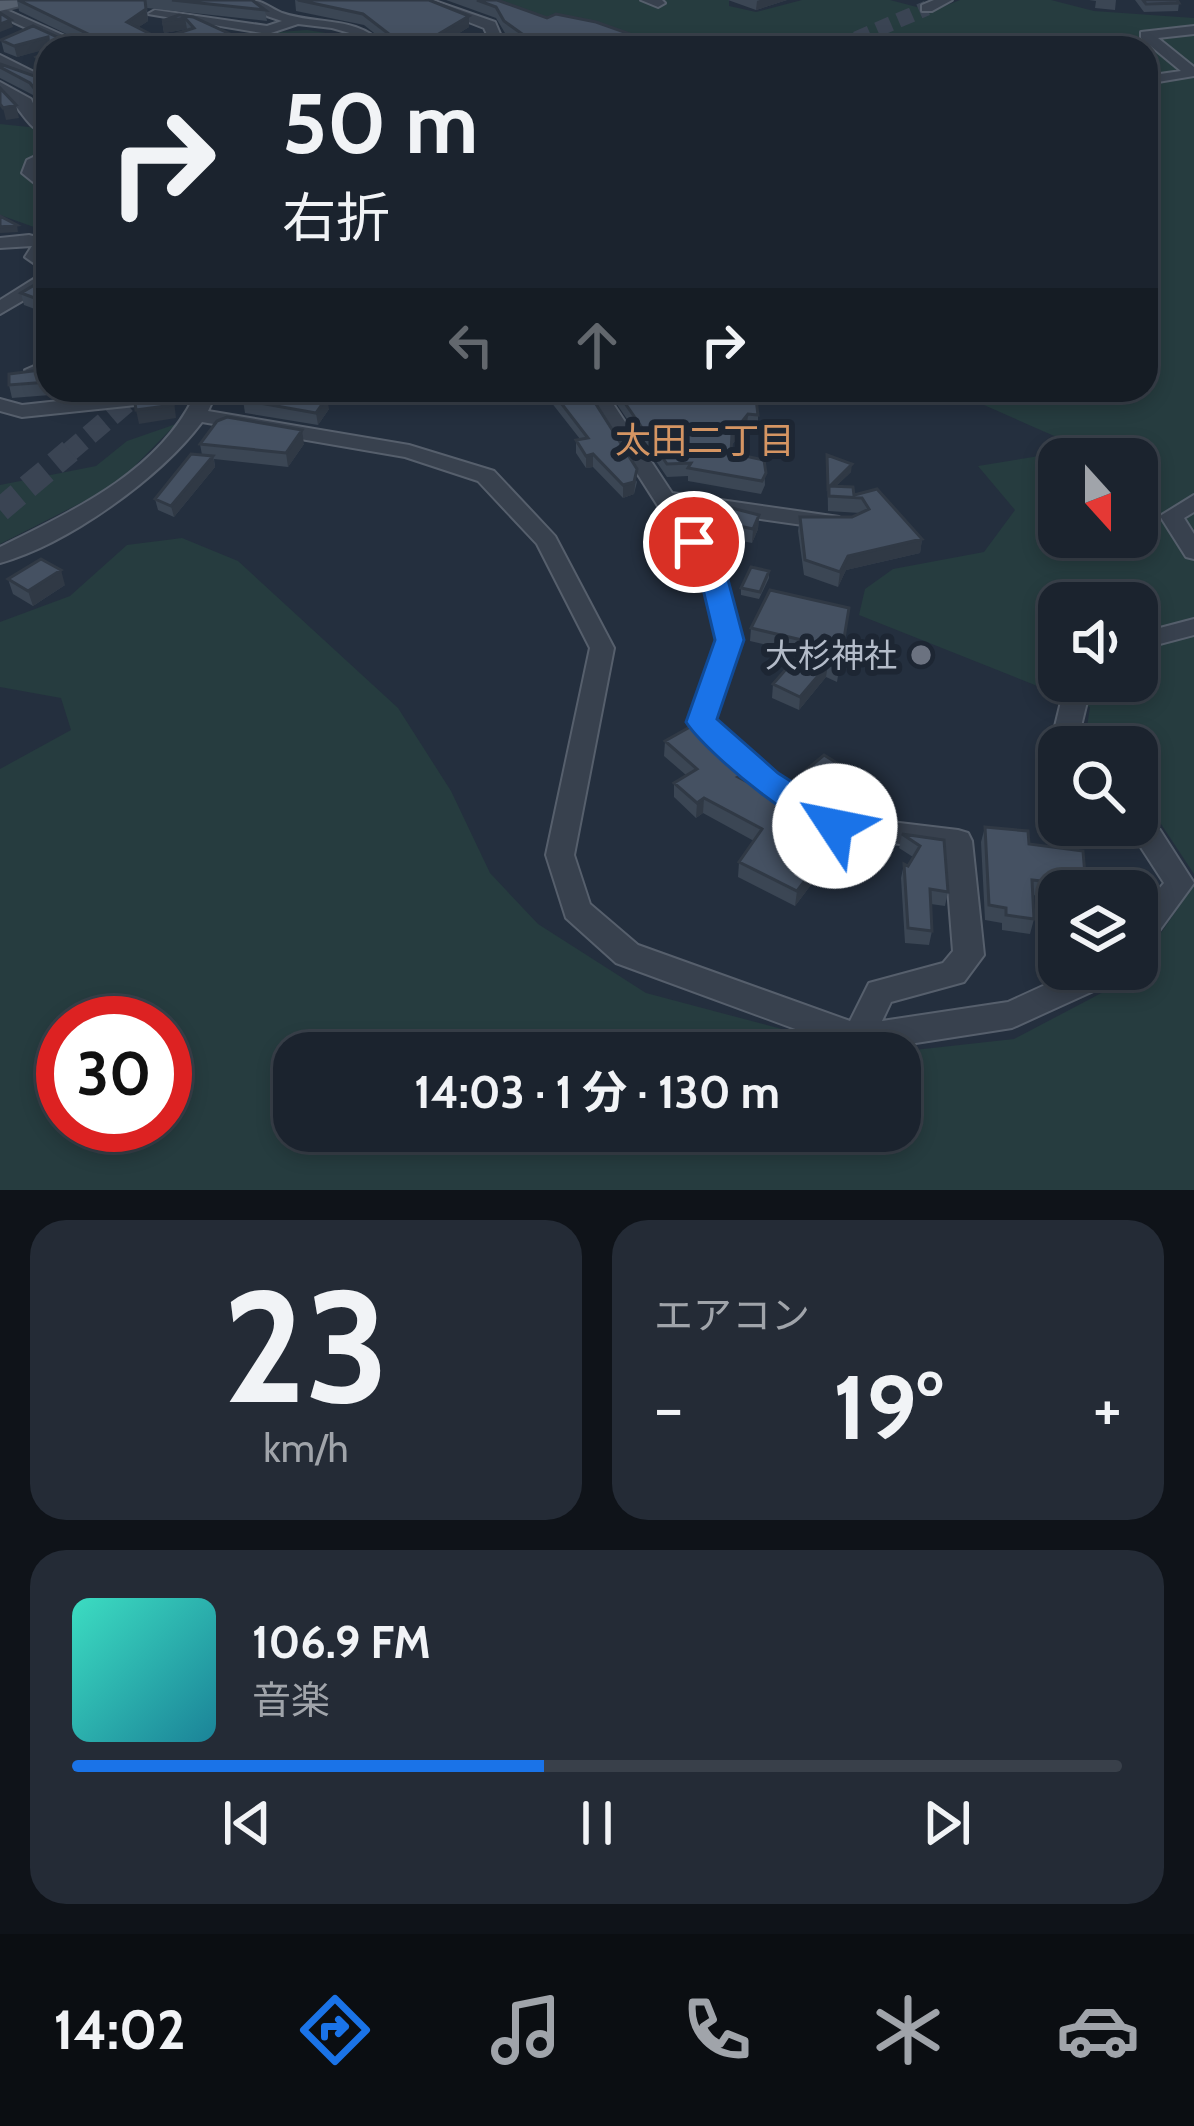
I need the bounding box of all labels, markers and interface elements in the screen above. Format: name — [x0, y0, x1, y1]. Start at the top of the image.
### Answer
text: 50 m — [282, 72, 478, 174]
icon: right — [84, 84, 240, 240]
text: 右折 — [282, 185, 390, 251]
icon: left — [438, 312, 504, 378]
icon: ahead — [564, 312, 630, 378]
icon: right — [690, 312, 756, 378]
district label: 太田二丁目 — [615, 418, 795, 462]
north arrow — [1038, 438, 1158, 558]
map controls — [1038, 438, 1158, 990]
pin — [643, 491, 745, 593]
icon: arrive — [661, 509, 727, 575]
button: sound — [1038, 582, 1158, 702]
place label: 大杉神社 — [765, 635, 897, 675]
marker: 大杉神社 — [908, 642, 934, 668]
button: search — [1038, 726, 1158, 846]
position arrow — [772, 763, 898, 889]
button: layers — [1038, 870, 1158, 990]
speed limit sign: 30 — [36, 996, 192, 1152]
text: 14:03 · 1 分 · 130 m — [414, 1065, 780, 1119]
text: 23 — [223, 1251, 389, 1441]
text: エアコン — [654, 1291, 810, 1339]
text: 19° — [833, 1352, 943, 1462]
text: − — [654, 1367, 683, 1448]
text: + — [1093, 1367, 1122, 1448]
text: km/h — [263, 1424, 349, 1472]
text: 106.9 FM — [252, 1615, 431, 1669]
text: 音楽 — [252, 1676, 330, 1724]
icon: previous — [214, 1790, 280, 1856]
icon: pause — [564, 1790, 630, 1856]
icon: next — [914, 1790, 980, 1856]
icon: directions — [293, 1988, 377, 2072]
icon: music — [484, 1988, 568, 2072]
icon: phone — [675, 1988, 759, 2072]
icon: climate — [866, 1988, 950, 2072]
icon: car — [1056, 1988, 1140, 2072]
text: 14:02 — [53, 1997, 186, 2063]

